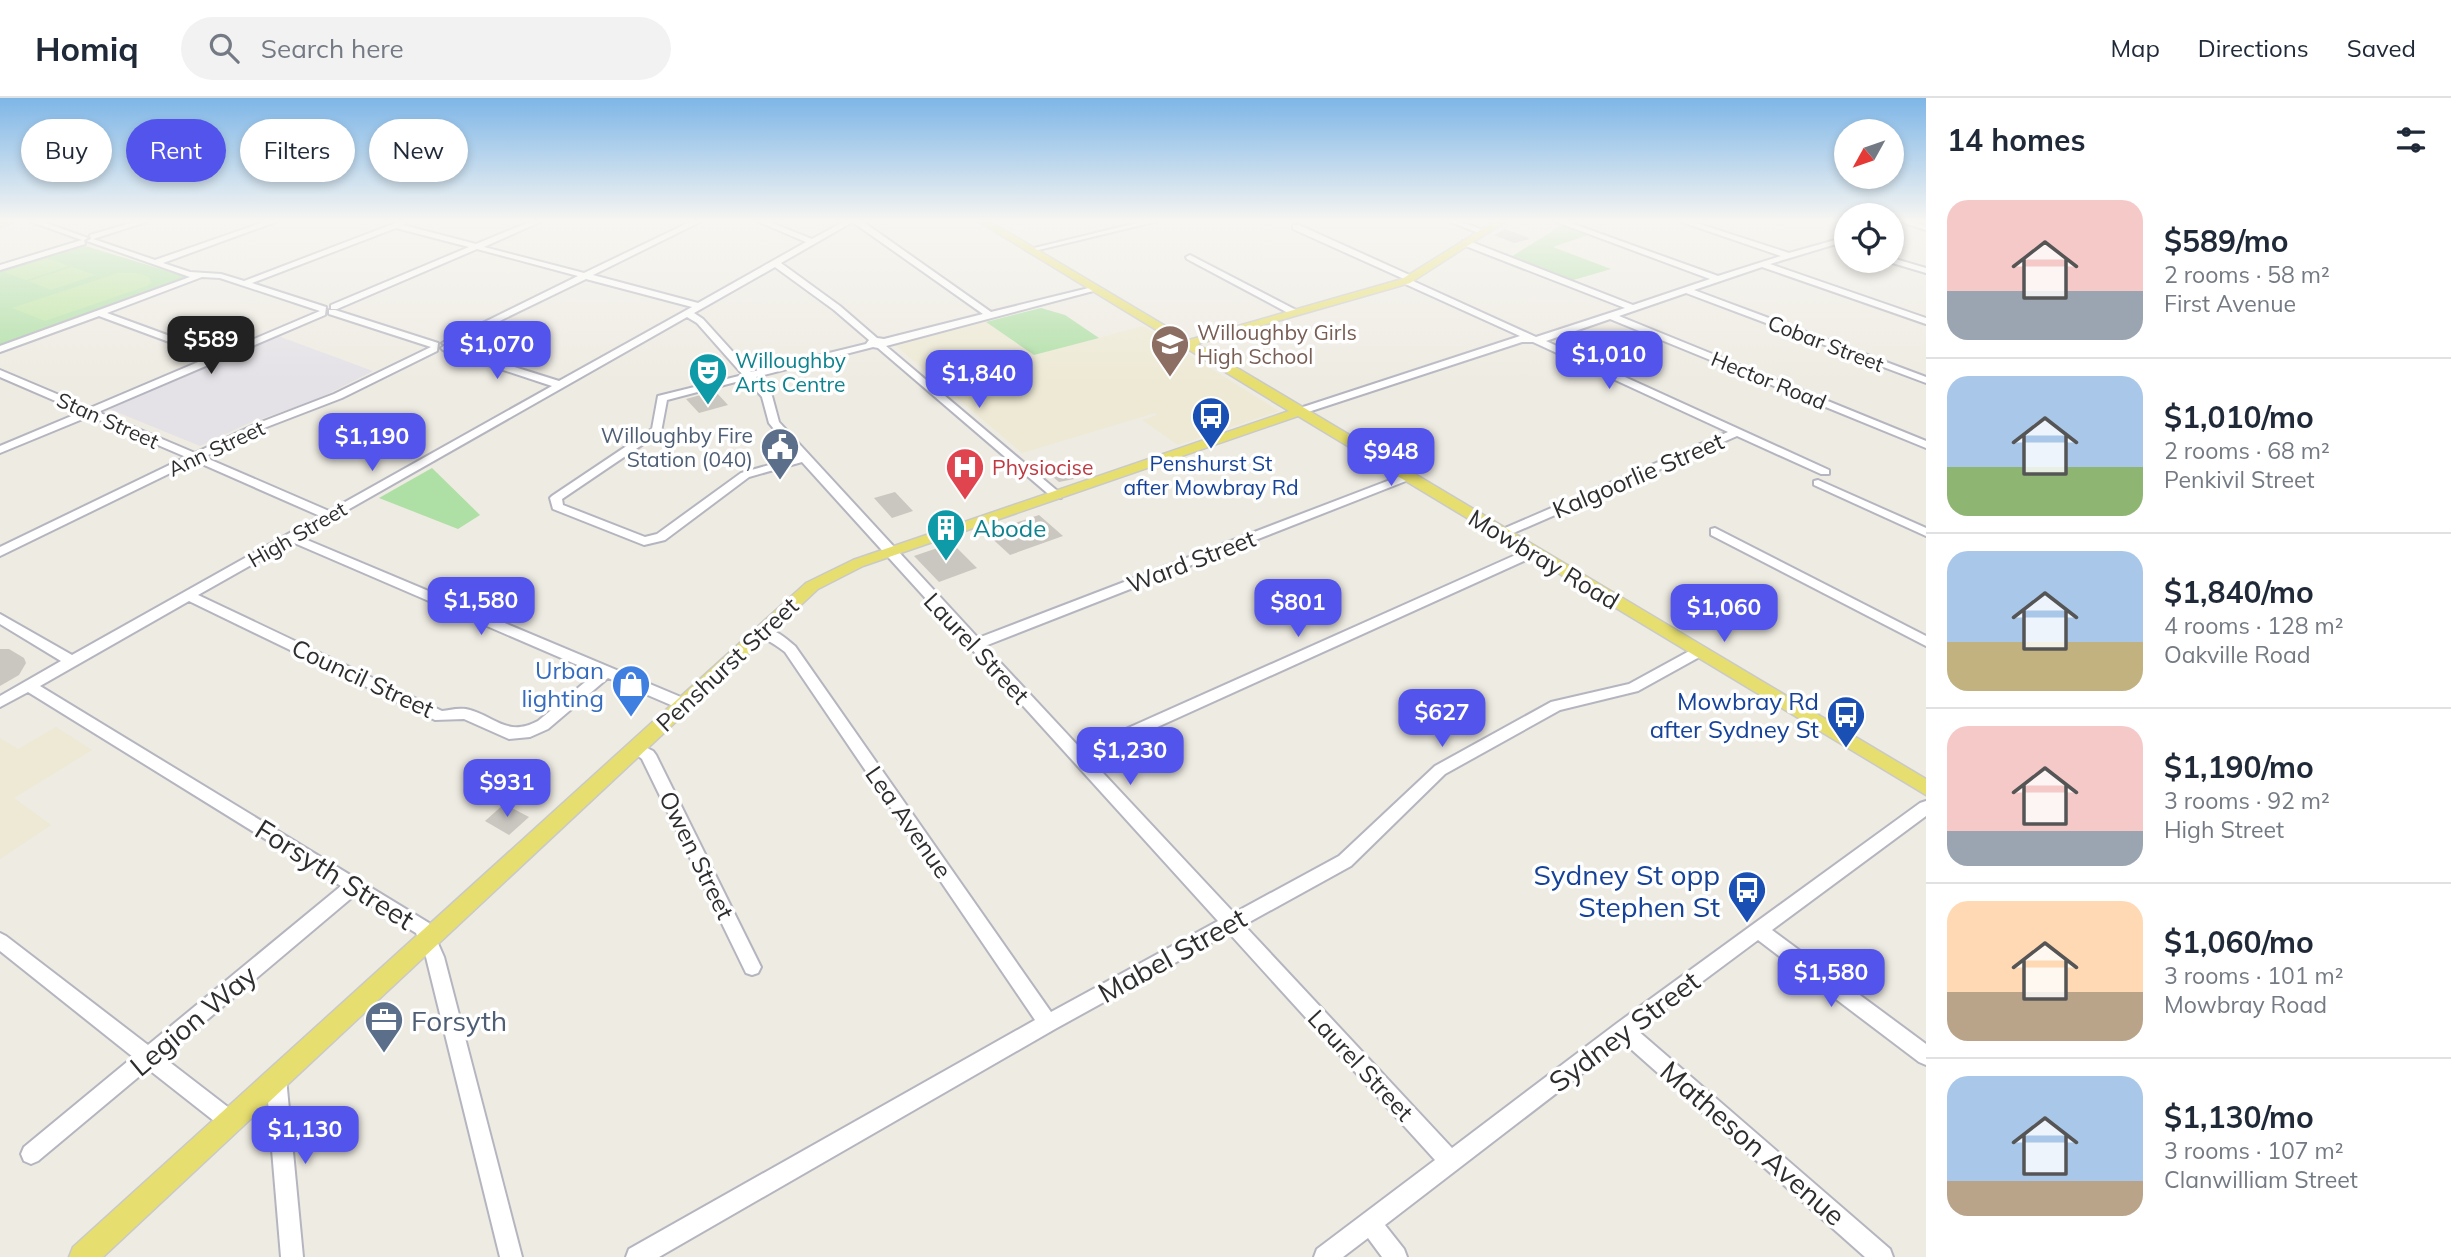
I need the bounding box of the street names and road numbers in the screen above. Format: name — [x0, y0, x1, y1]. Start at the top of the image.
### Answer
street label: Cobar Street — [1764, 309, 1888, 377]
street label: Hector Road — [1708, 345, 1830, 415]
street label: Stan Street — [53, 386, 163, 454]
street label: Ann Street — [164, 414, 268, 482]
street label: Kalgoorlie Street — [1548, 425, 1728, 525]
street label: High Street — [243, 495, 351, 573]
street label: Mowbray Road — [1463, 502, 1625, 616]
street label: Ward Street — [1122, 523, 1260, 599]
street label: Laurel Street — [918, 586, 1036, 710]
street label: Penshurst Street — [650, 590, 804, 738]
street label: Council Street — [287, 632, 439, 724]
street label: Lea Avenue — [859, 760, 959, 884]
street label: Owen Street — [653, 786, 741, 924]
street label: Forsyth Street — [249, 811, 421, 937]
street label: Mabel Street — [1092, 900, 1252, 1010]
street label: Legion Way — [123, 957, 264, 1083]
street label: Sydney Street — [1542, 963, 1706, 1099]
street label: Laurel Street — [1302, 1003, 1420, 1127]
street label: Matheson Avenue — [1653, 1053, 1853, 1233]

